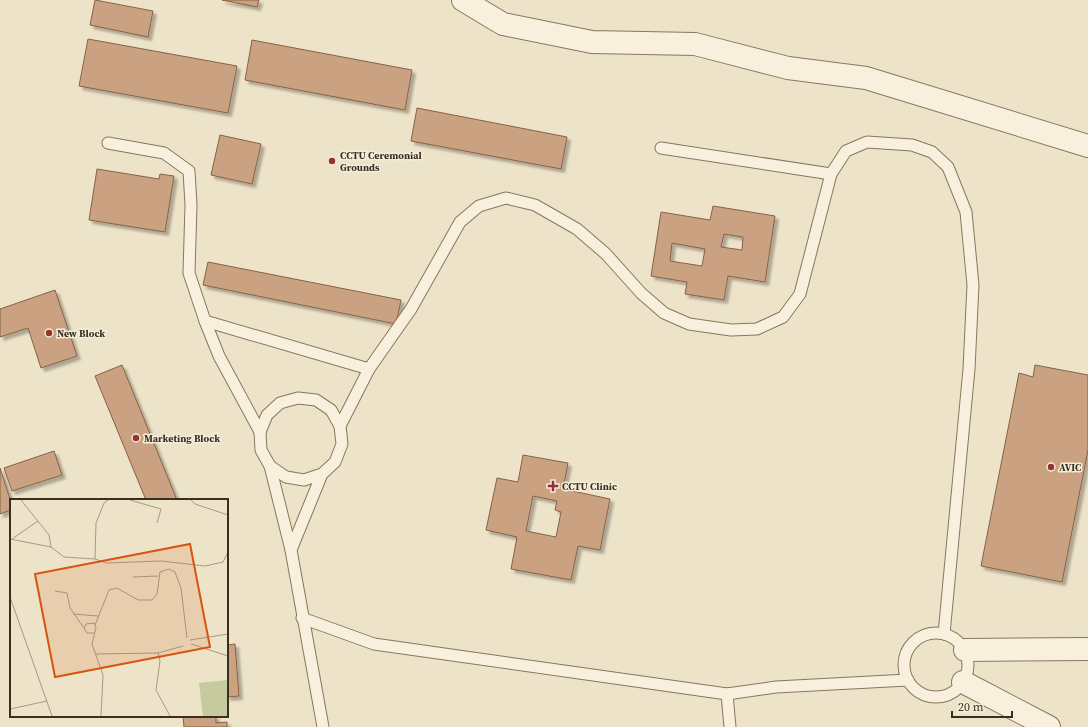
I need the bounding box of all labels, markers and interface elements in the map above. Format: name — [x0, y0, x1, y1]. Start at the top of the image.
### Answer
place label: CCTU Ceremonial Grounds — [340, 149, 422, 174]
marker: CCTU Ceremonial Grounds — [327, 156, 337, 166]
place label: New Block — [57, 327, 105, 340]
marker: New Block — [44, 328, 54, 338]
place label: Marketing Block — [144, 432, 220, 445]
marker: Marketing Block — [131, 433, 141, 443]
place label: AVIC — [1059, 461, 1081, 474]
marker: AVIC — [1046, 462, 1056, 472]
marker: CCTU Clinic — [547, 480, 559, 492]
place label: CCTU Clinic — [562, 480, 617, 493]
inset map — [10, 499, 228, 717]
scale bar — [952, 693, 1012, 719]
text: 20 m — [958, 699, 984, 715]

